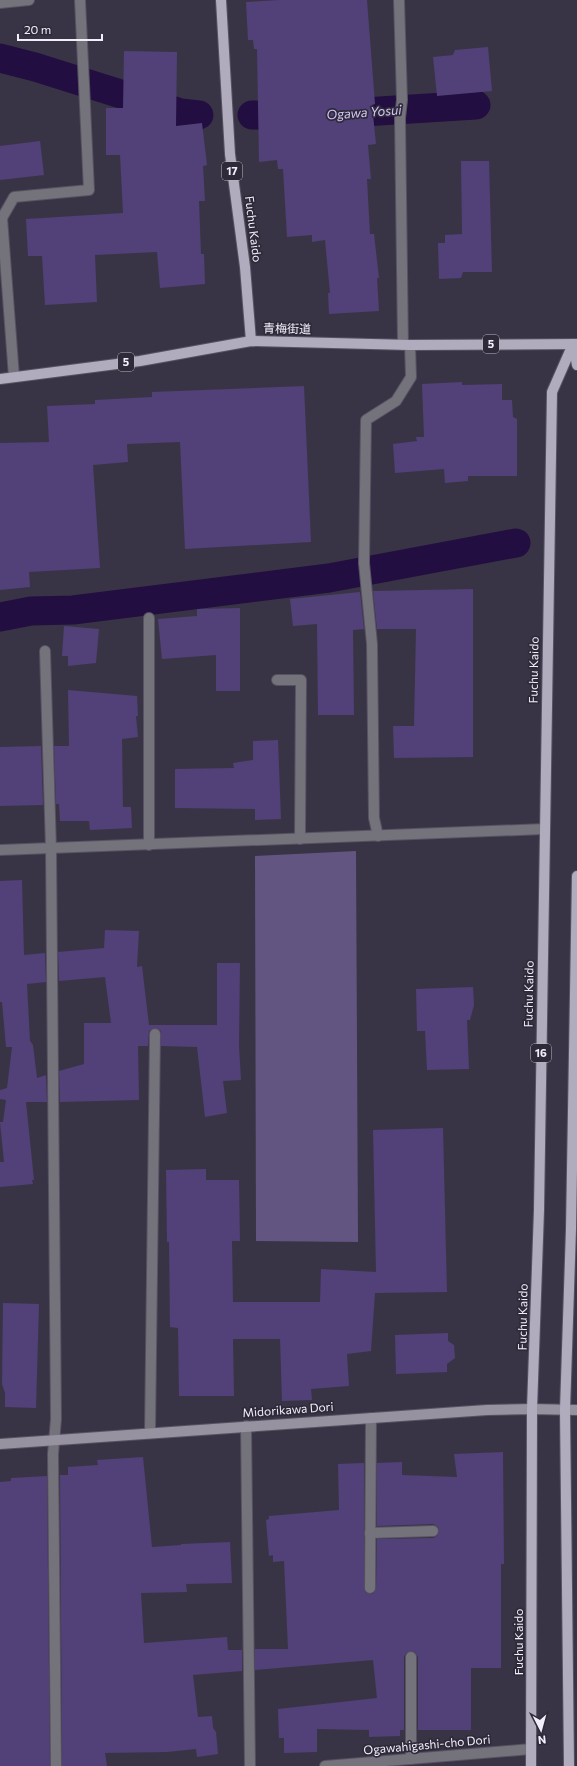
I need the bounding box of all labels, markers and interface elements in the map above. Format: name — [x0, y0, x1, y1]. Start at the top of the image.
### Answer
scale bar — [18, 16, 102, 42]
text: 20 m — [24, 22, 51, 36]
water label: Ogawa Yosui — [326, 101, 403, 123]
road number: 17 — [222, 162, 242, 180]
street label: Fuchu Kaido — [243, 195, 265, 263]
street label: 青梅街道 — [263, 321, 311, 335]
road number: 5 — [483, 335, 499, 353]
road number: 5 — [118, 353, 134, 371]
street label: Fuchu Kaido — [525, 636, 541, 703]
street label: Fuchu Kaido — [520, 960, 536, 1027]
road number: 16 — [531, 1044, 551, 1062]
street label: Fuchu Kaido — [514, 1283, 530, 1350]
street label: Midorikawa Dori — [242, 1399, 334, 1419]
street label: Fuchu Kaido — [511, 1609, 525, 1675]
north arrow — [521, 1710, 561, 1750]
street label: Ogawahigashi-cho Dori — [363, 1731, 491, 1757]
text: N — [537, 1734, 547, 1747]

